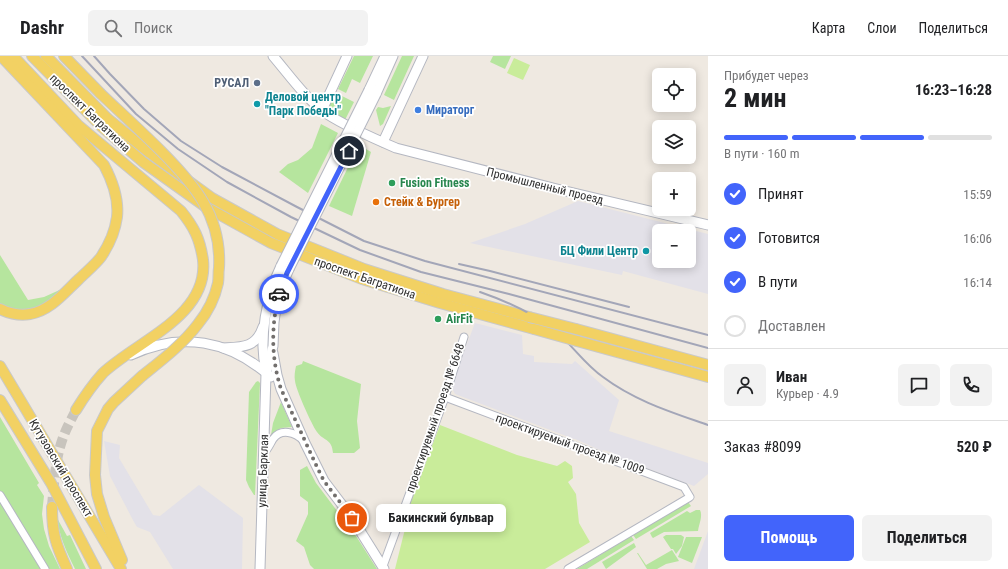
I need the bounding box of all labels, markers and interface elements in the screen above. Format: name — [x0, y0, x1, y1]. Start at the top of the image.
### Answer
search box — [88, 10, 368, 46]
text: Dashr — [20, 16, 64, 39]
icon: search — [102, 17, 124, 39]
text: Поиск — [134, 19, 173, 37]
text: Карта — [812, 20, 845, 36]
text: Слои — [867, 20, 897, 36]
text: Поделиться — [919, 20, 988, 36]
map controls — [652, 68, 696, 268]
button: locate — [652, 68, 696, 112]
text: Прибудет через — [724, 68, 809, 83]
street label: проспект Багратиона — [47, 71, 133, 155]
place label: РУСАЛ — [214, 76, 249, 90]
marker: РУСАЛ — [252, 78, 262, 88]
text: 16:23–16:28 — [915, 81, 992, 99]
text: 2 мин — [724, 83, 786, 113]
place label: Деловой центр "Парк Победы" — [265, 90, 341, 118]
marker: Деловой центр "Парк Победы" — [252, 99, 262, 109]
place label: Мираторг — [426, 103, 475, 117]
marker: Мираторг — [413, 105, 423, 115]
button: layers — [652, 120, 696, 164]
pin — [332, 134, 366, 168]
icon: home — [338, 140, 360, 162]
text: В пути · 160 m — [724, 146, 799, 161]
street label: Промышленный проезд — [485, 165, 606, 207]
button: + — [652, 172, 696, 216]
place label: Fusion Fitness — [400, 176, 470, 190]
marker: Fusion Fitness — [387, 178, 397, 188]
icon: check — [724, 183, 746, 205]
text: Принят — [758, 185, 804, 203]
text: 15:59 — [963, 187, 992, 202]
place label: Стейк & Бургер — [384, 195, 460, 209]
marker: Стейк & Бургер — [371, 197, 381, 207]
button: − — [652, 224, 696, 268]
icon: check — [724, 227, 746, 249]
text: Готовится — [758, 229, 820, 247]
text: 16:06 — [963, 231, 992, 246]
place label: БЦ Фили Центр — [560, 244, 638, 258]
marker: БЦ Фили Центр — [641, 246, 651, 256]
street label: проспект Багратиона — [312, 254, 418, 302]
icon: check — [724, 271, 746, 293]
text: В пути — [758, 273, 798, 291]
courier — [259, 274, 299, 314]
text: 16:14 — [963, 275, 992, 290]
icon: car — [268, 283, 290, 305]
place label: AirFit — [446, 312, 473, 326]
marker: AirFit — [433, 314, 443, 324]
text: Доставлен — [758, 317, 826, 335]
street label: проектируемый проезд № 6648 — [403, 341, 467, 495]
button: person — [724, 364, 766, 406]
button: chat — [898, 364, 940, 406]
button: phone — [950, 364, 992, 406]
text: Иван — [776, 368, 807, 386]
text: Курьер · 4.9 — [776, 386, 839, 401]
street label: проектируемый проезд № 1009 — [494, 411, 646, 477]
street label: Кутузовский проспект — [26, 417, 96, 519]
street label: улица Барклая — [255, 434, 271, 508]
text: Заказ #8099 — [724, 438, 801, 456]
text: 520 ₽ — [956, 438, 992, 456]
pin — [335, 501, 369, 535]
callout: Бакинский бульвар — [376, 504, 506, 532]
icon: bag — [341, 507, 363, 529]
text: Бакинский бульвар — [388, 510, 494, 525]
button: Помощь — [724, 515, 854, 561]
button: Поделиться — [862, 515, 992, 561]

